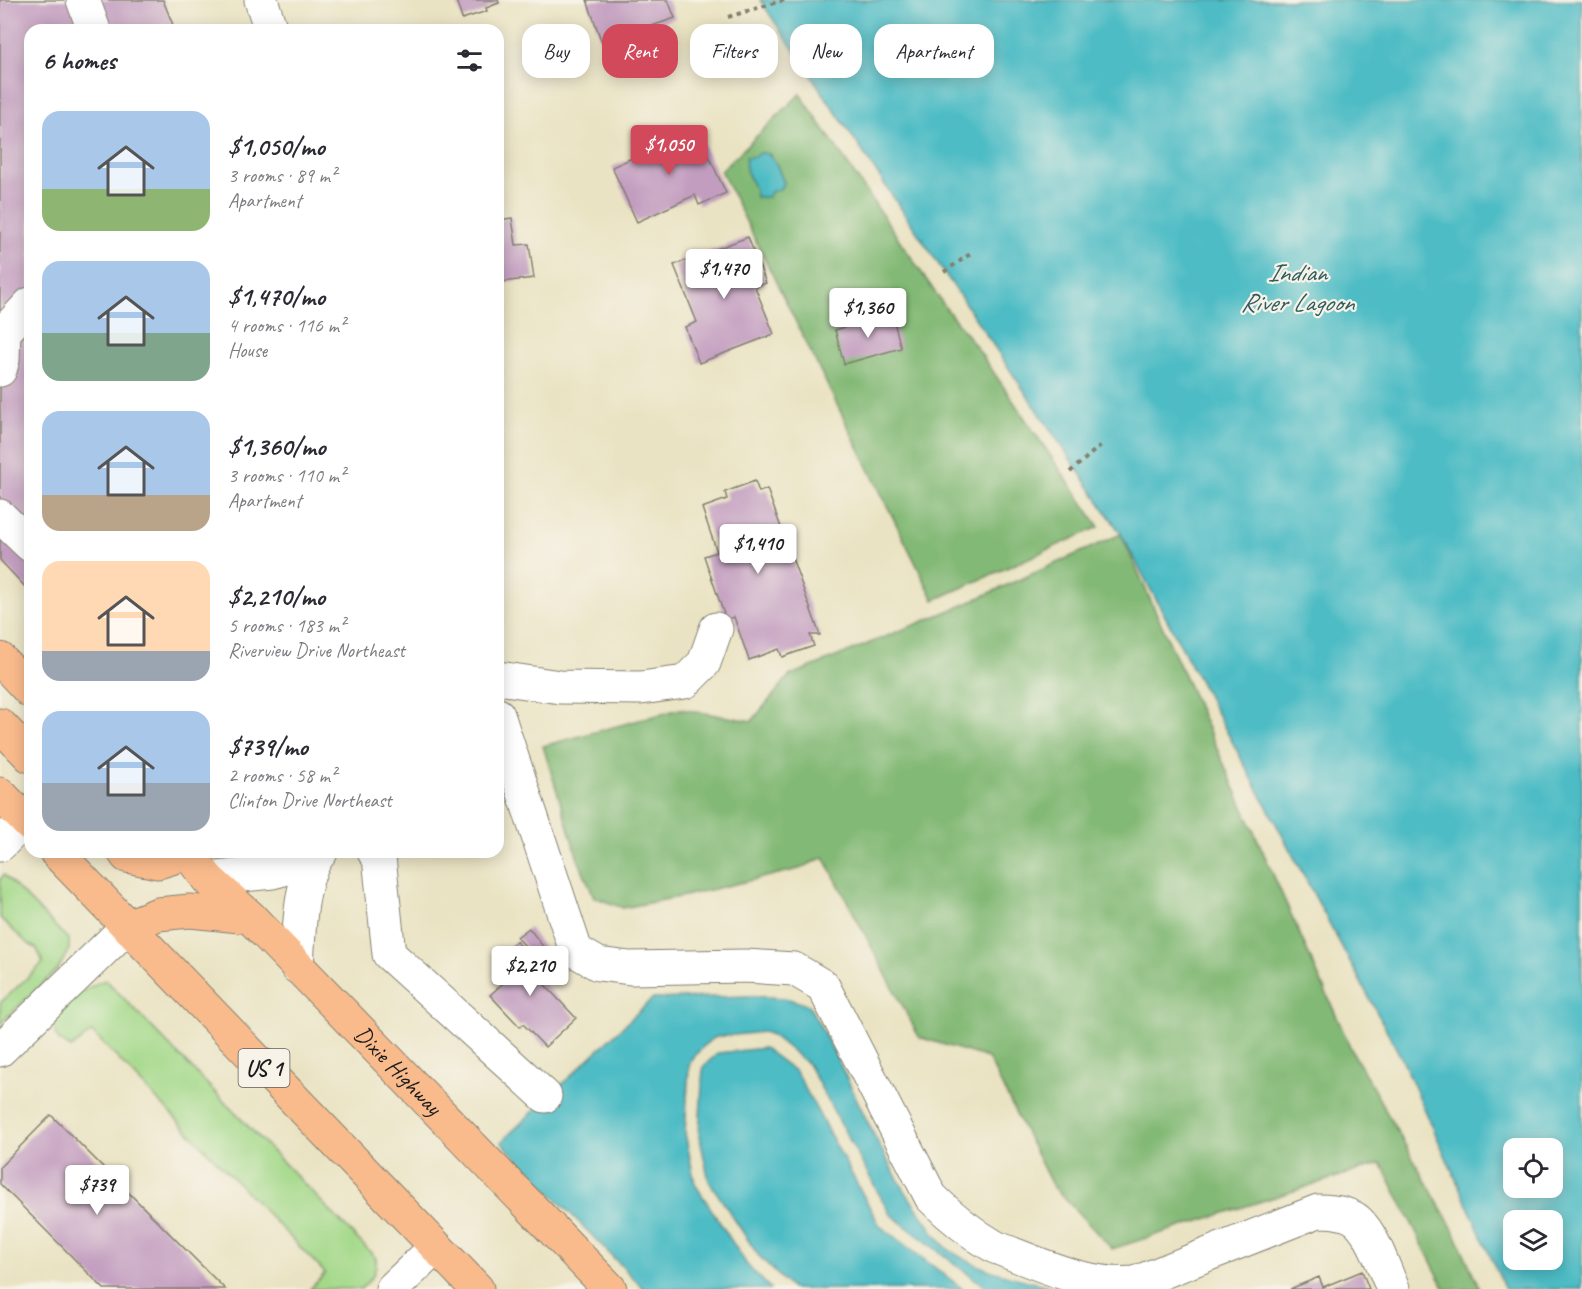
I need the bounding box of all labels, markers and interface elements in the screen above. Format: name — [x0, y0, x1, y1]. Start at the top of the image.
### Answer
chip: Buy — [522, 24, 590, 78]
chip: Rent — [602, 24, 678, 78]
chip: Filters — [690, 24, 778, 78]
chip: New — [790, 24, 862, 78]
chip: Apartment — [874, 24, 994, 78]
text: 6 homes — [42, 44, 116, 77]
icon: filters — [453, 44, 486, 77]
pin: $1,050 — [620, 125, 718, 176]
text: $1,050/mo — [228, 130, 325, 163]
text: $1,050 — [645, 132, 693, 157]
icon: home — [90, 135, 162, 207]
text: 3 rooms · 89 m² — [228, 163, 336, 188]
text: Apartment — [228, 188, 301, 213]
pin: $1,470 — [675, 249, 773, 300]
text: $1,470 — [700, 256, 748, 281]
water label: Indian River Lagoon — [1241, 256, 1356, 319]
text: $1,470/mo — [228, 280, 325, 313]
icon: home — [90, 285, 162, 357]
pin: $1,360 — [819, 288, 917, 339]
text: $1,360 — [843, 295, 893, 320]
text: 4 rooms · 116 m² — [228, 313, 345, 338]
text: House — [228, 338, 267, 363]
text: $1,360/mo — [228, 430, 326, 463]
icon: home — [90, 435, 162, 507]
text: 3 rooms · 110 m² — [228, 463, 345, 488]
text: Apartment — [228, 488, 301, 513]
pin: $1,410 — [709, 524, 807, 575]
text: $1,410 — [734, 531, 782, 556]
text: $2,210/mo — [228, 580, 325, 613]
icon: home — [90, 585, 162, 657]
text: 5 rooms · 183 m² — [228, 613, 345, 638]
text: Riverview Drive Northeast — [228, 638, 405, 663]
text: $739/mo — [228, 730, 308, 763]
icon: home — [90, 735, 162, 807]
text: 2 rooms · 58 m² — [228, 763, 336, 788]
text: Clinton Drive Northeast — [228, 788, 392, 813]
pin: $2,210 — [481, 946, 579, 997]
text: $2,210 — [506, 953, 554, 978]
street label: Dixie Highway — [348, 1019, 449, 1122]
road number: US 1 — [238, 1049, 290, 1087]
map controls — [1503, 1138, 1563, 1270]
button: locate — [1503, 1138, 1563, 1198]
pin: $739 — [61, 1165, 133, 1216]
text: $739 — [79, 1172, 115, 1197]
button: layers — [1503, 1210, 1563, 1270]

